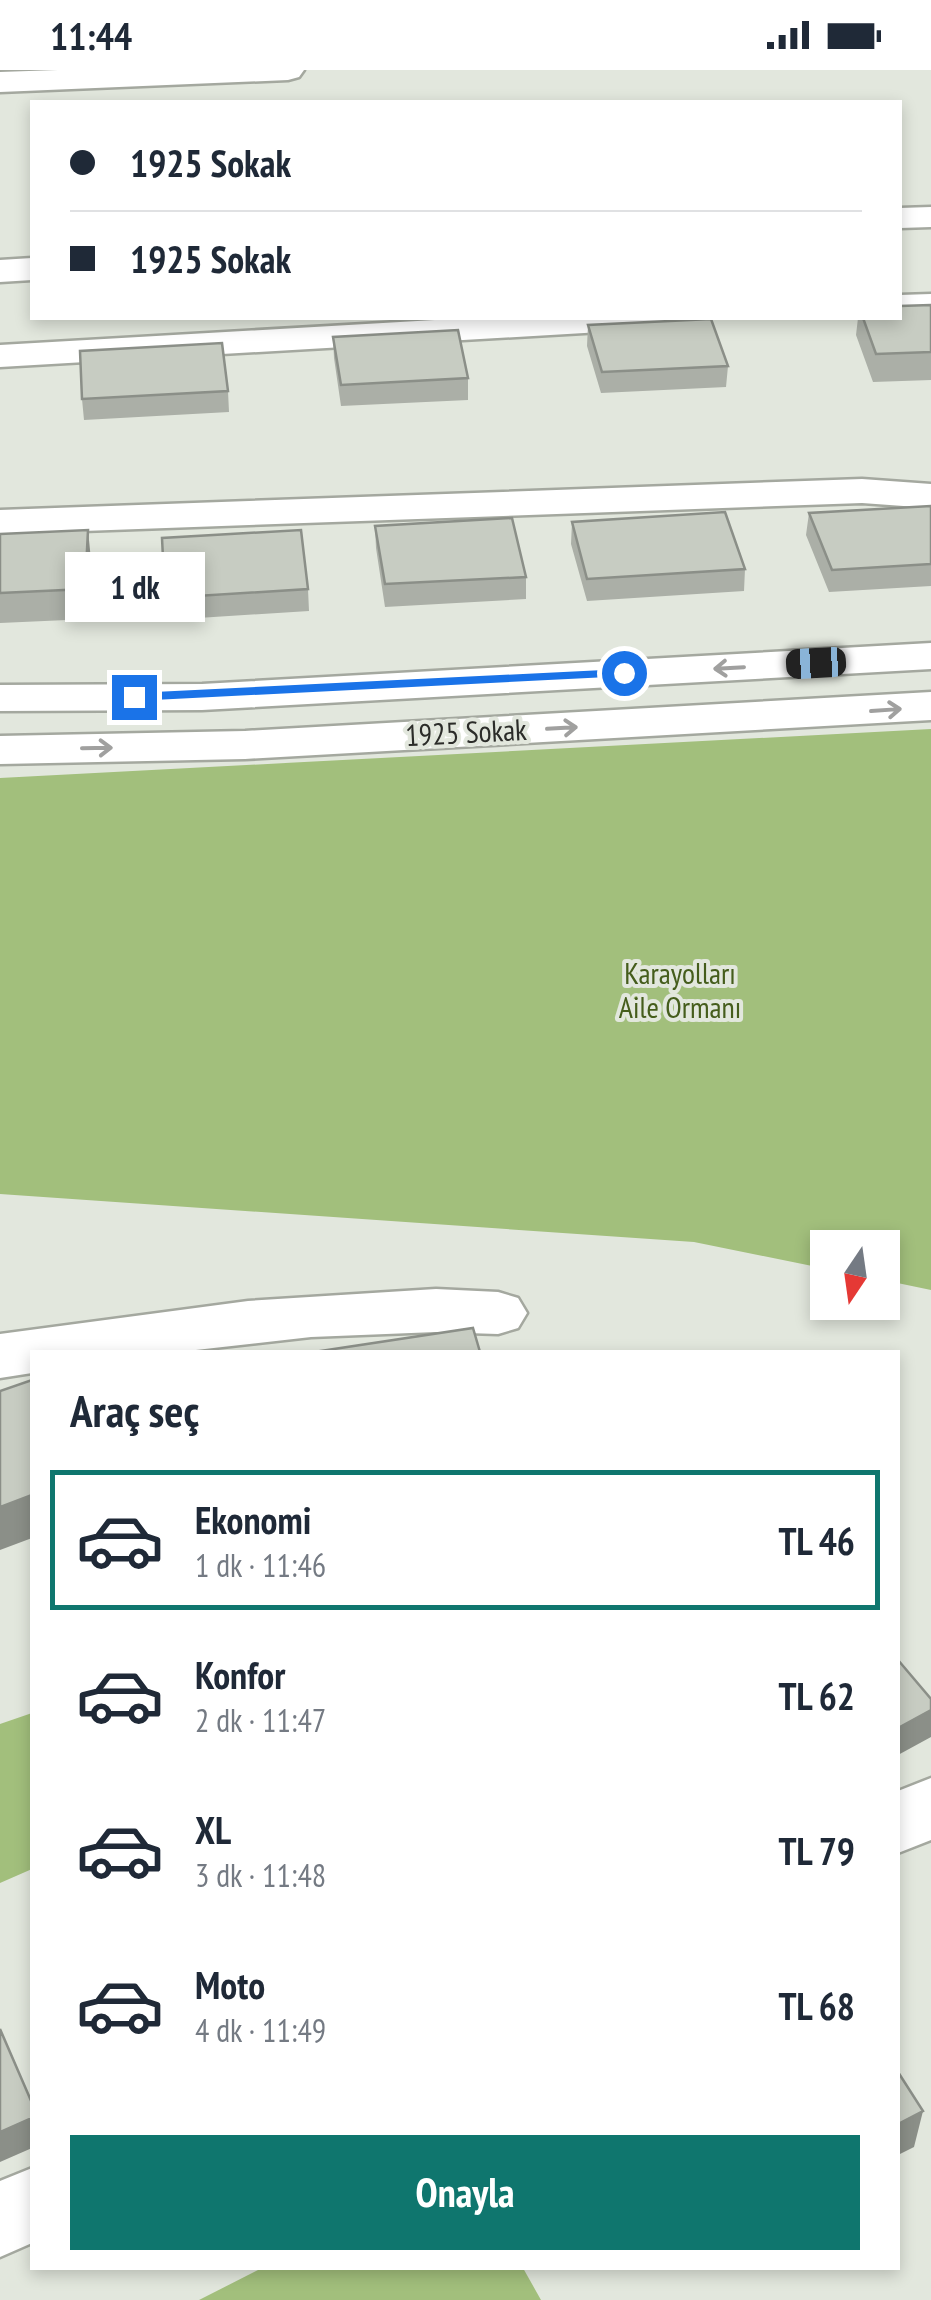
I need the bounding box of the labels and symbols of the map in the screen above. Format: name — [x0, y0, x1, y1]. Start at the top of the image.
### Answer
callout: 1 dk — [64, 552, 204, 622]
car — [785, 646, 847, 680]
route start — [602, 651, 647, 696]
one-way arrow — [713, 658, 745, 677]
route end — [112, 675, 157, 720]
one-way arrow — [870, 700, 902, 719]
street label: 1925 Sokak — [404, 709, 528, 754]
one-way arrow — [545, 718, 578, 737]
one-way arrow — [81, 738, 113, 757]
park label: Karayolları Aile Ormanı — [619, 953, 741, 1026]
north arrow — [810, 1230, 900, 1320]

